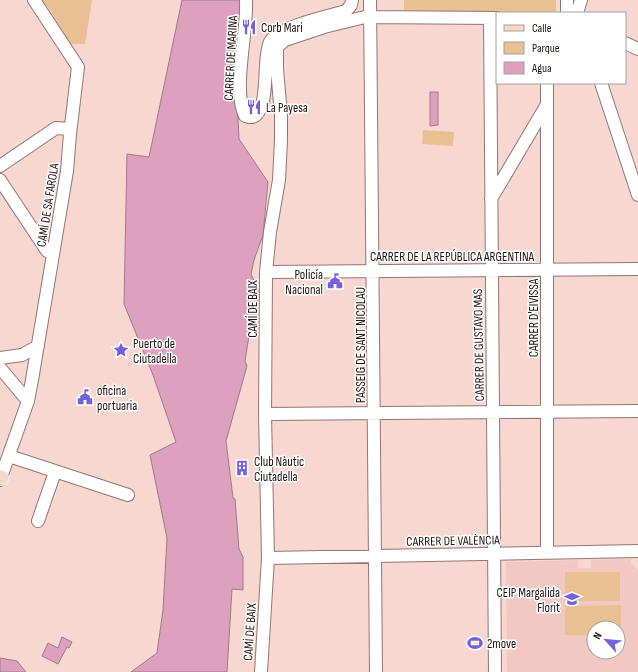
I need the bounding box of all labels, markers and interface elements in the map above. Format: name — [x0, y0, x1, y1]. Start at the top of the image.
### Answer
legend — [496, 12, 626, 84]
street label: CARRER DE MARINA — [221, 15, 241, 101]
restaurant icon: Corb Mari — [240, 18, 258, 36]
place label: Corb Mari — [261, 20, 303, 36]
text: Calle — [532, 21, 552, 36]
text: Parque — [532, 41, 560, 56]
text: Agua — [531, 61, 552, 76]
restaurant icon: La Payesa — [245, 98, 263, 116]
place label: La Payesa — [266, 100, 308, 116]
street label: CAMÍ DE SA FAROLA — [33, 162, 63, 248]
street label: CARRER DE LA REPÚBLICA ARGENTINA — [370, 249, 535, 265]
place label: Policía Nacional — [285, 267, 323, 298]
public building icon: Policía Nacional — [326, 272, 344, 290]
street label: CARRER D'EIVISSA — [526, 278, 542, 357]
street label: CAMÍ DE BAIX — [245, 280, 261, 338]
street label: PASSEIG DE SANT NICOLAU — [353, 287, 369, 403]
street label: CARRER DE GUSTAVO MAS — [470, 288, 488, 401]
place label: Puerto de Ciutadella — [133, 336, 177, 367]
place icon: Puerto de Ciutadella — [112, 341, 130, 359]
place label: oficina portuaria — [97, 383, 137, 414]
public building icon: oficina portuaria — [76, 388, 94, 406]
place label: Club Nàutic Ciutadella — [254, 454, 304, 485]
building icon: Club Nàutic Ciutadella — [233, 459, 251, 477]
street label: CARRER DE VALÈNCIA — [406, 532, 500, 550]
place label: CEIP Margalida Florit — [496, 585, 560, 616]
school or university icon: CEIP Margalida Florit — [563, 590, 581, 608]
street label: CAMÍ DE BAIX — [240, 602, 260, 661]
north arrow — [586, 620, 626, 660]
text: N — [590, 630, 605, 641]
sports icon: 2move — [466, 634, 484, 652]
place label: 2move — [487, 636, 516, 652]

